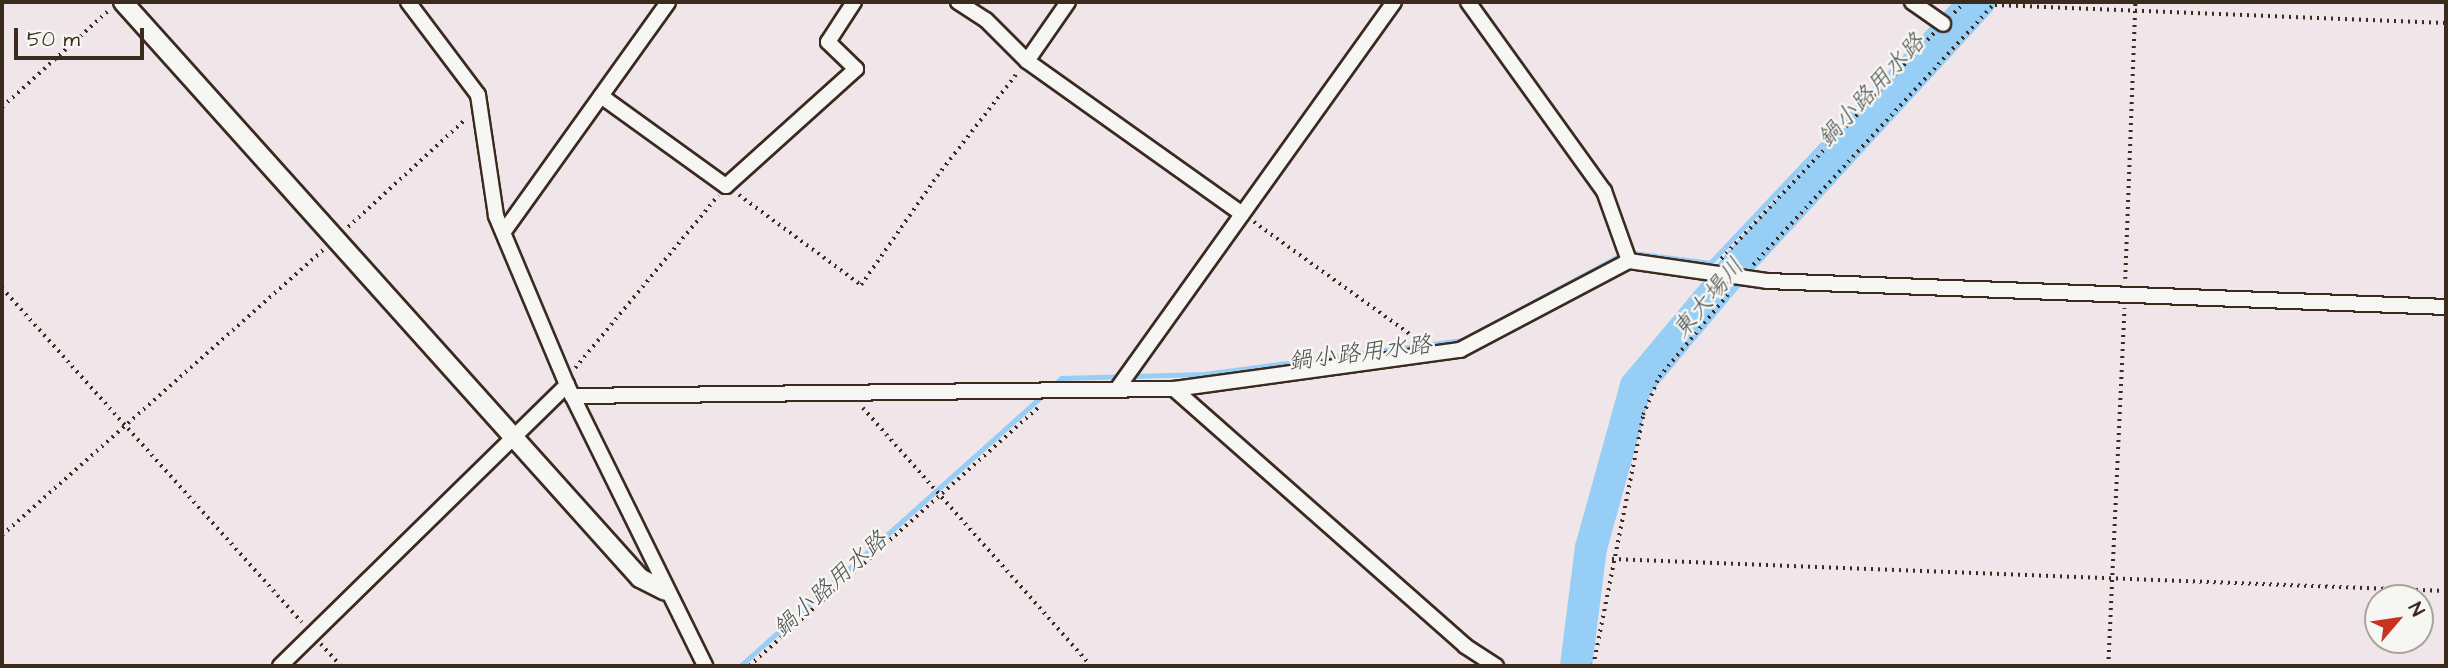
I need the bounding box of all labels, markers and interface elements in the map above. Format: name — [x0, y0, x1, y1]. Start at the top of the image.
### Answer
scale bar — [18, 14, 147, 58]
text: 50 m — [27, 25, 80, 54]
water label: 鍋小路用水路 — [1812, 29, 1932, 153]
water label: 東大場川 — [1667, 253, 1751, 345]
water label: 鍋小路用水路 — [1287, 331, 1433, 377]
water label: 鍋小路用水路 — [768, 526, 894, 644]
north arrow — [2364, 584, 2434, 654]
text: N — [2401, 598, 2431, 621]

